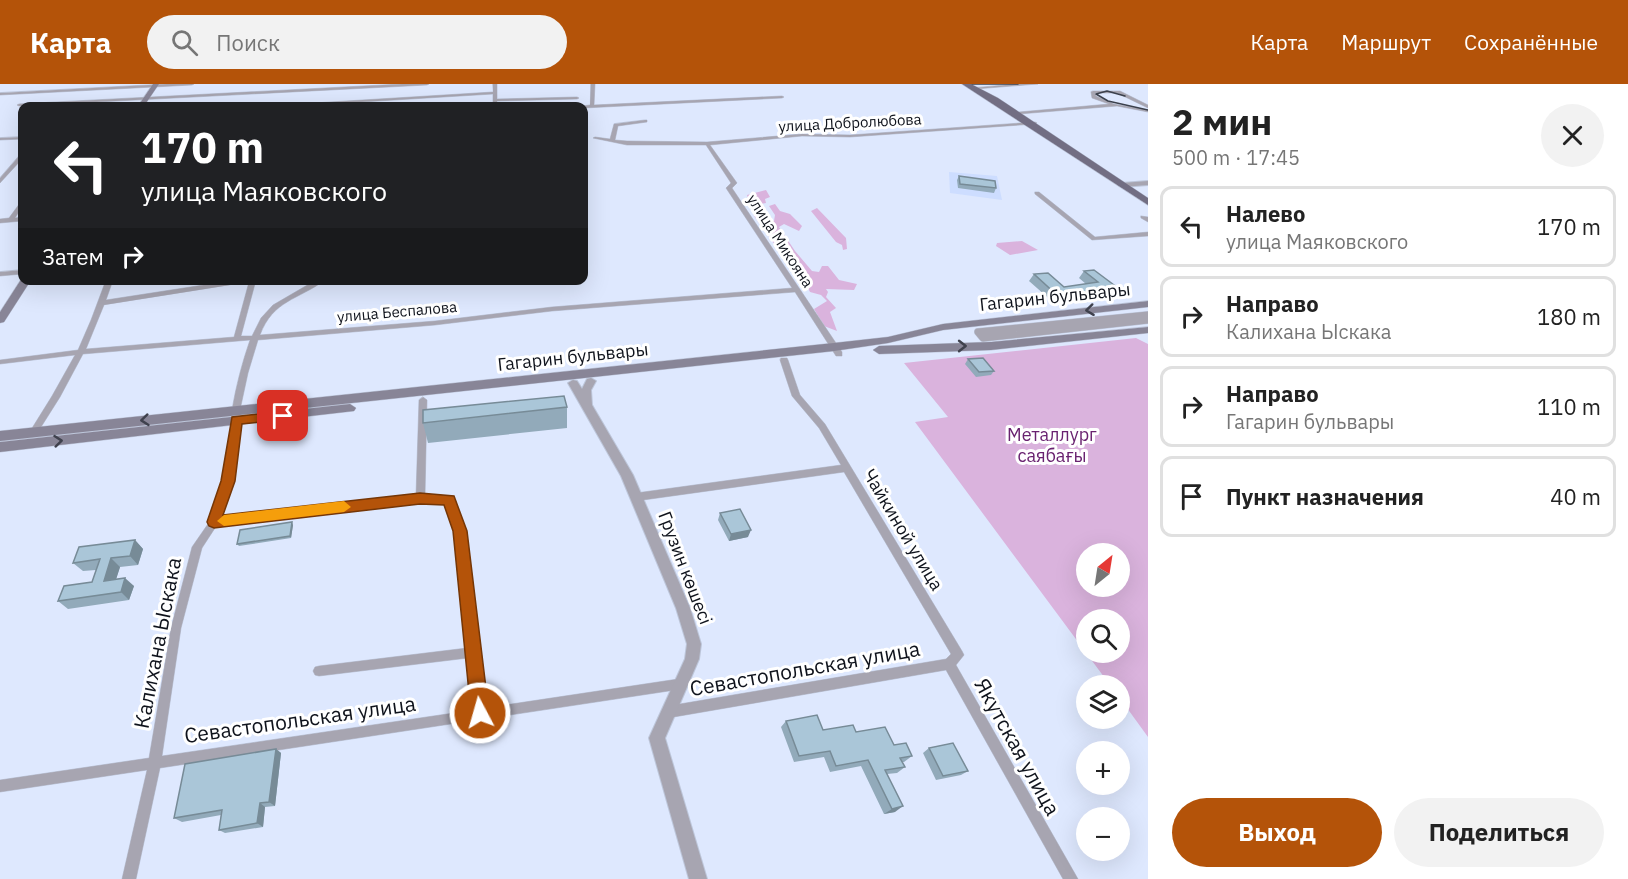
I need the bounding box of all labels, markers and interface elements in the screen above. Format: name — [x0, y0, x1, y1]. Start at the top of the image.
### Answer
search box — [147, 15, 567, 69]
text: Карта — [30, 24, 111, 61]
icon: search — [168, 26, 201, 59]
text: Поиск — [216, 28, 280, 57]
text: Карта — [1250, 28, 1308, 56]
text: Маршрут — [1341, 28, 1431, 56]
text: Сохранённые — [1464, 28, 1598, 56]
text: 2 мин — [1172, 98, 1272, 145]
button: close — [1541, 104, 1604, 167]
street label: улица Добролюбова — [778, 109, 922, 136]
text: 170 m — [141, 120, 264, 175]
icon: left — [42, 126, 120, 204]
text: 500 m · 17:45 — [1172, 144, 1300, 171]
text: улица Маяковского — [141, 173, 387, 208]
street label: улица Микояна — [743, 191, 818, 291]
text: Налево — [1226, 199, 1305, 228]
icon: left — [1175, 210, 1208, 243]
text: 170 m — [1537, 212, 1601, 241]
text: улица Маяковского — [1226, 228, 1408, 255]
icon: right — [116, 240, 149, 273]
text: Затем — [42, 242, 104, 271]
street label: Гагарин бульвары — [978, 277, 1131, 316]
text: Направо — [1226, 289, 1319, 318]
street label: улица Беспалова — [336, 297, 458, 326]
icon: right — [1175, 300, 1208, 333]
text: 180 m — [1537, 302, 1601, 331]
one-way arrow — [1085, 304, 1094, 316]
text: Калихана Ыскака — [1226, 318, 1392, 345]
street label: Гагарин бульвары — [496, 337, 649, 376]
one-way arrow — [958, 340, 967, 352]
text: Направо — [1226, 379, 1319, 408]
pin — [257, 390, 308, 441]
icon: right — [1175, 390, 1208, 423]
text: 110 m — [1537, 392, 1601, 421]
icon: arrive — [266, 399, 299, 432]
text: Гагарин бульвары — [1226, 408, 1394, 435]
one-way arrow — [140, 414, 149, 426]
park label: Металлург саябағы — [1007, 423, 1097, 467]
one-way arrow — [54, 435, 63, 448]
street label: Чайкиной улица — [858, 465, 949, 595]
icon: arrive — [1175, 480, 1208, 513]
text: Пункт назначения — [1226, 482, 1424, 511]
text: 40 m — [1550, 482, 1601, 511]
street label: Грузин көшесі — [653, 508, 718, 628]
north arrow — [1076, 543, 1130, 597]
map controls — [1076, 543, 1130, 861]
street label: Калихана Ыскака — [127, 555, 187, 731]
button: search — [1076, 609, 1130, 663]
street label: Севастопольская улица — [687, 634, 922, 702]
street label: Якутская улица — [969, 673, 1067, 820]
button: layers — [1076, 675, 1130, 729]
position arrow — [448, 681, 512, 745]
street label: Севастопольская улица — [182, 689, 417, 749]
button: + — [1076, 741, 1130, 795]
button: Выход — [1172, 798, 1382, 867]
button: Поделиться — [1394, 798, 1604, 867]
button: − — [1076, 807, 1130, 861]

